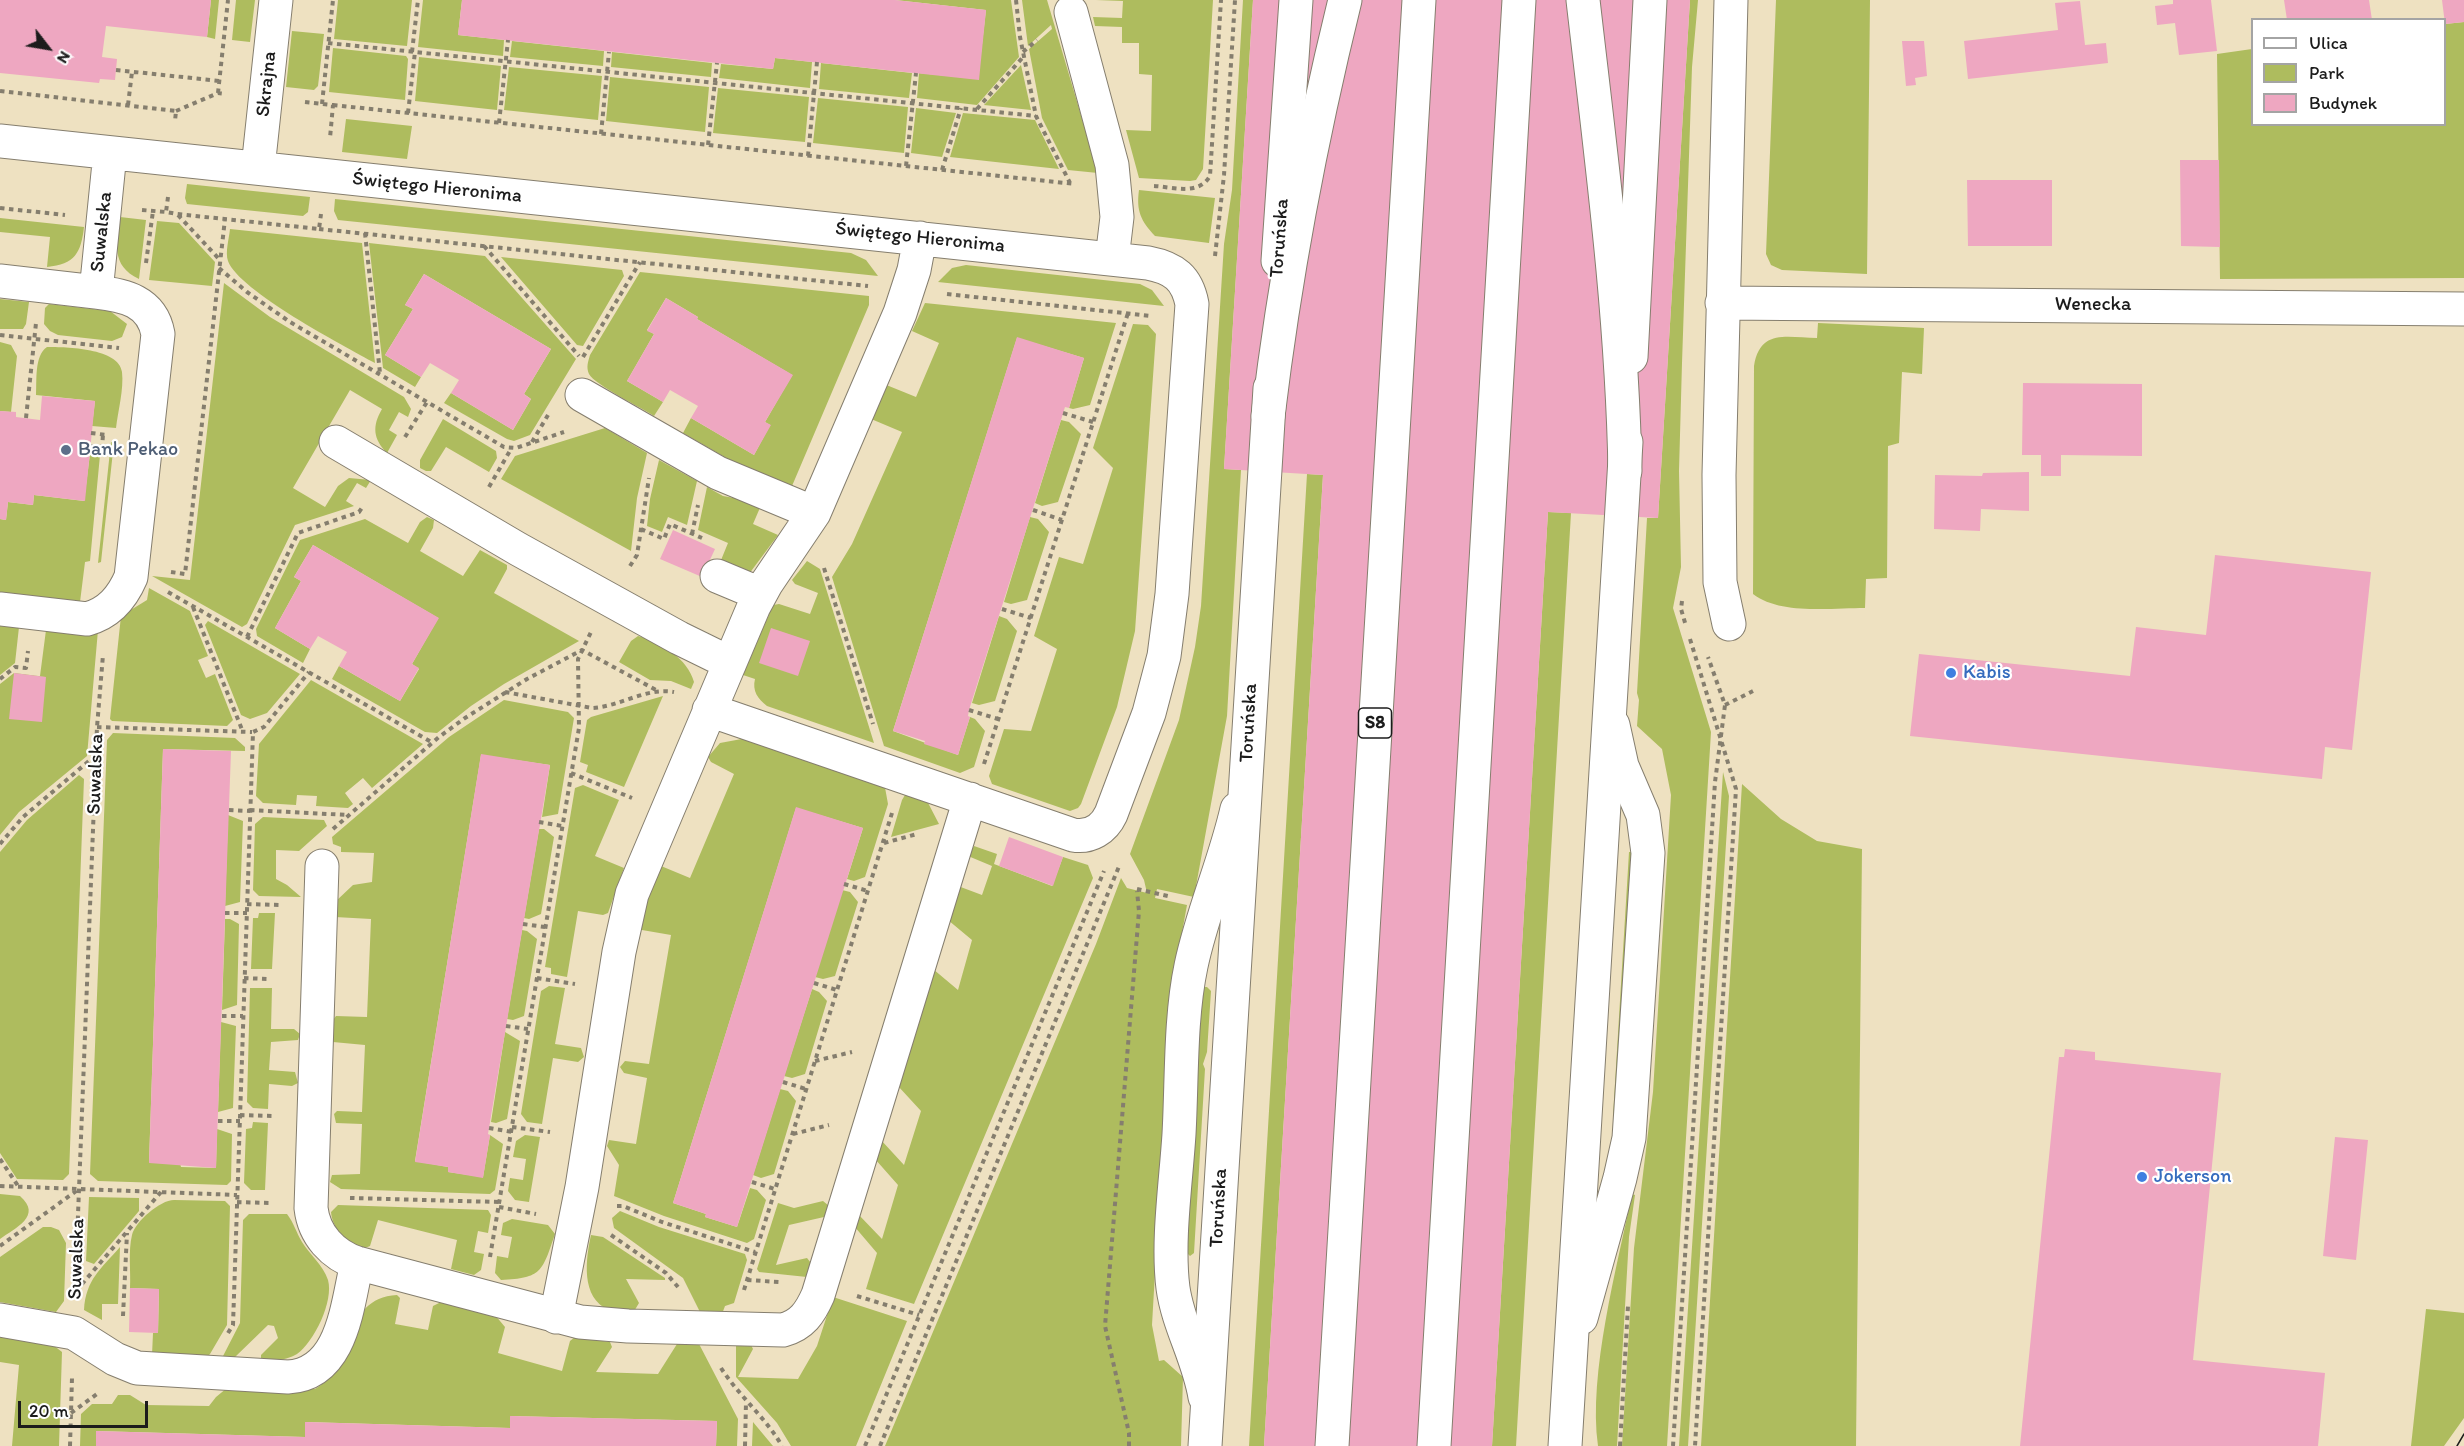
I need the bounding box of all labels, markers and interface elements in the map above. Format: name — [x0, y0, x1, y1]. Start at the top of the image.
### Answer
north arrow — [18, 18, 78, 78]
legend — [2251, 18, 2446, 126]
text: Ulica — [2309, 32, 2348, 54]
text: N — [53, 48, 75, 67]
street label: Skrajna — [252, 50, 282, 118]
text: Park — [2309, 62, 2344, 84]
text: Budynek — [2309, 92, 2377, 114]
street label: Świętego Hieronima — [351, 167, 523, 209]
street label: Suwalska — [86, 190, 118, 274]
street label: Toruńska — [1265, 198, 1295, 278]
street label: Świętego Hieronima — [834, 217, 1006, 259]
street label: Wenecka — [2055, 293, 2131, 317]
place label: Bank Pekao — [78, 438, 178, 462]
marker: Bank Pekao — [59, 443, 73, 457]
place label: Kabis — [1963, 661, 2011, 685]
marker: Kabis — [1944, 666, 1958, 680]
street label: Toruńska — [1235, 683, 1263, 763]
road number: S8 — [1358, 708, 1392, 738]
street label: Suwalska — [83, 733, 109, 815]
place label: Jokerson — [2154, 1165, 2231, 1189]
street label: Toruńska — [1205, 1168, 1233, 1248]
marker: Jokerson — [2135, 1170, 2149, 1184]
street label: Suwalska — [64, 1218, 90, 1300]
scale bar — [21, 1389, 152, 1427]
text: 20 m — [29, 1400, 69, 1422]

